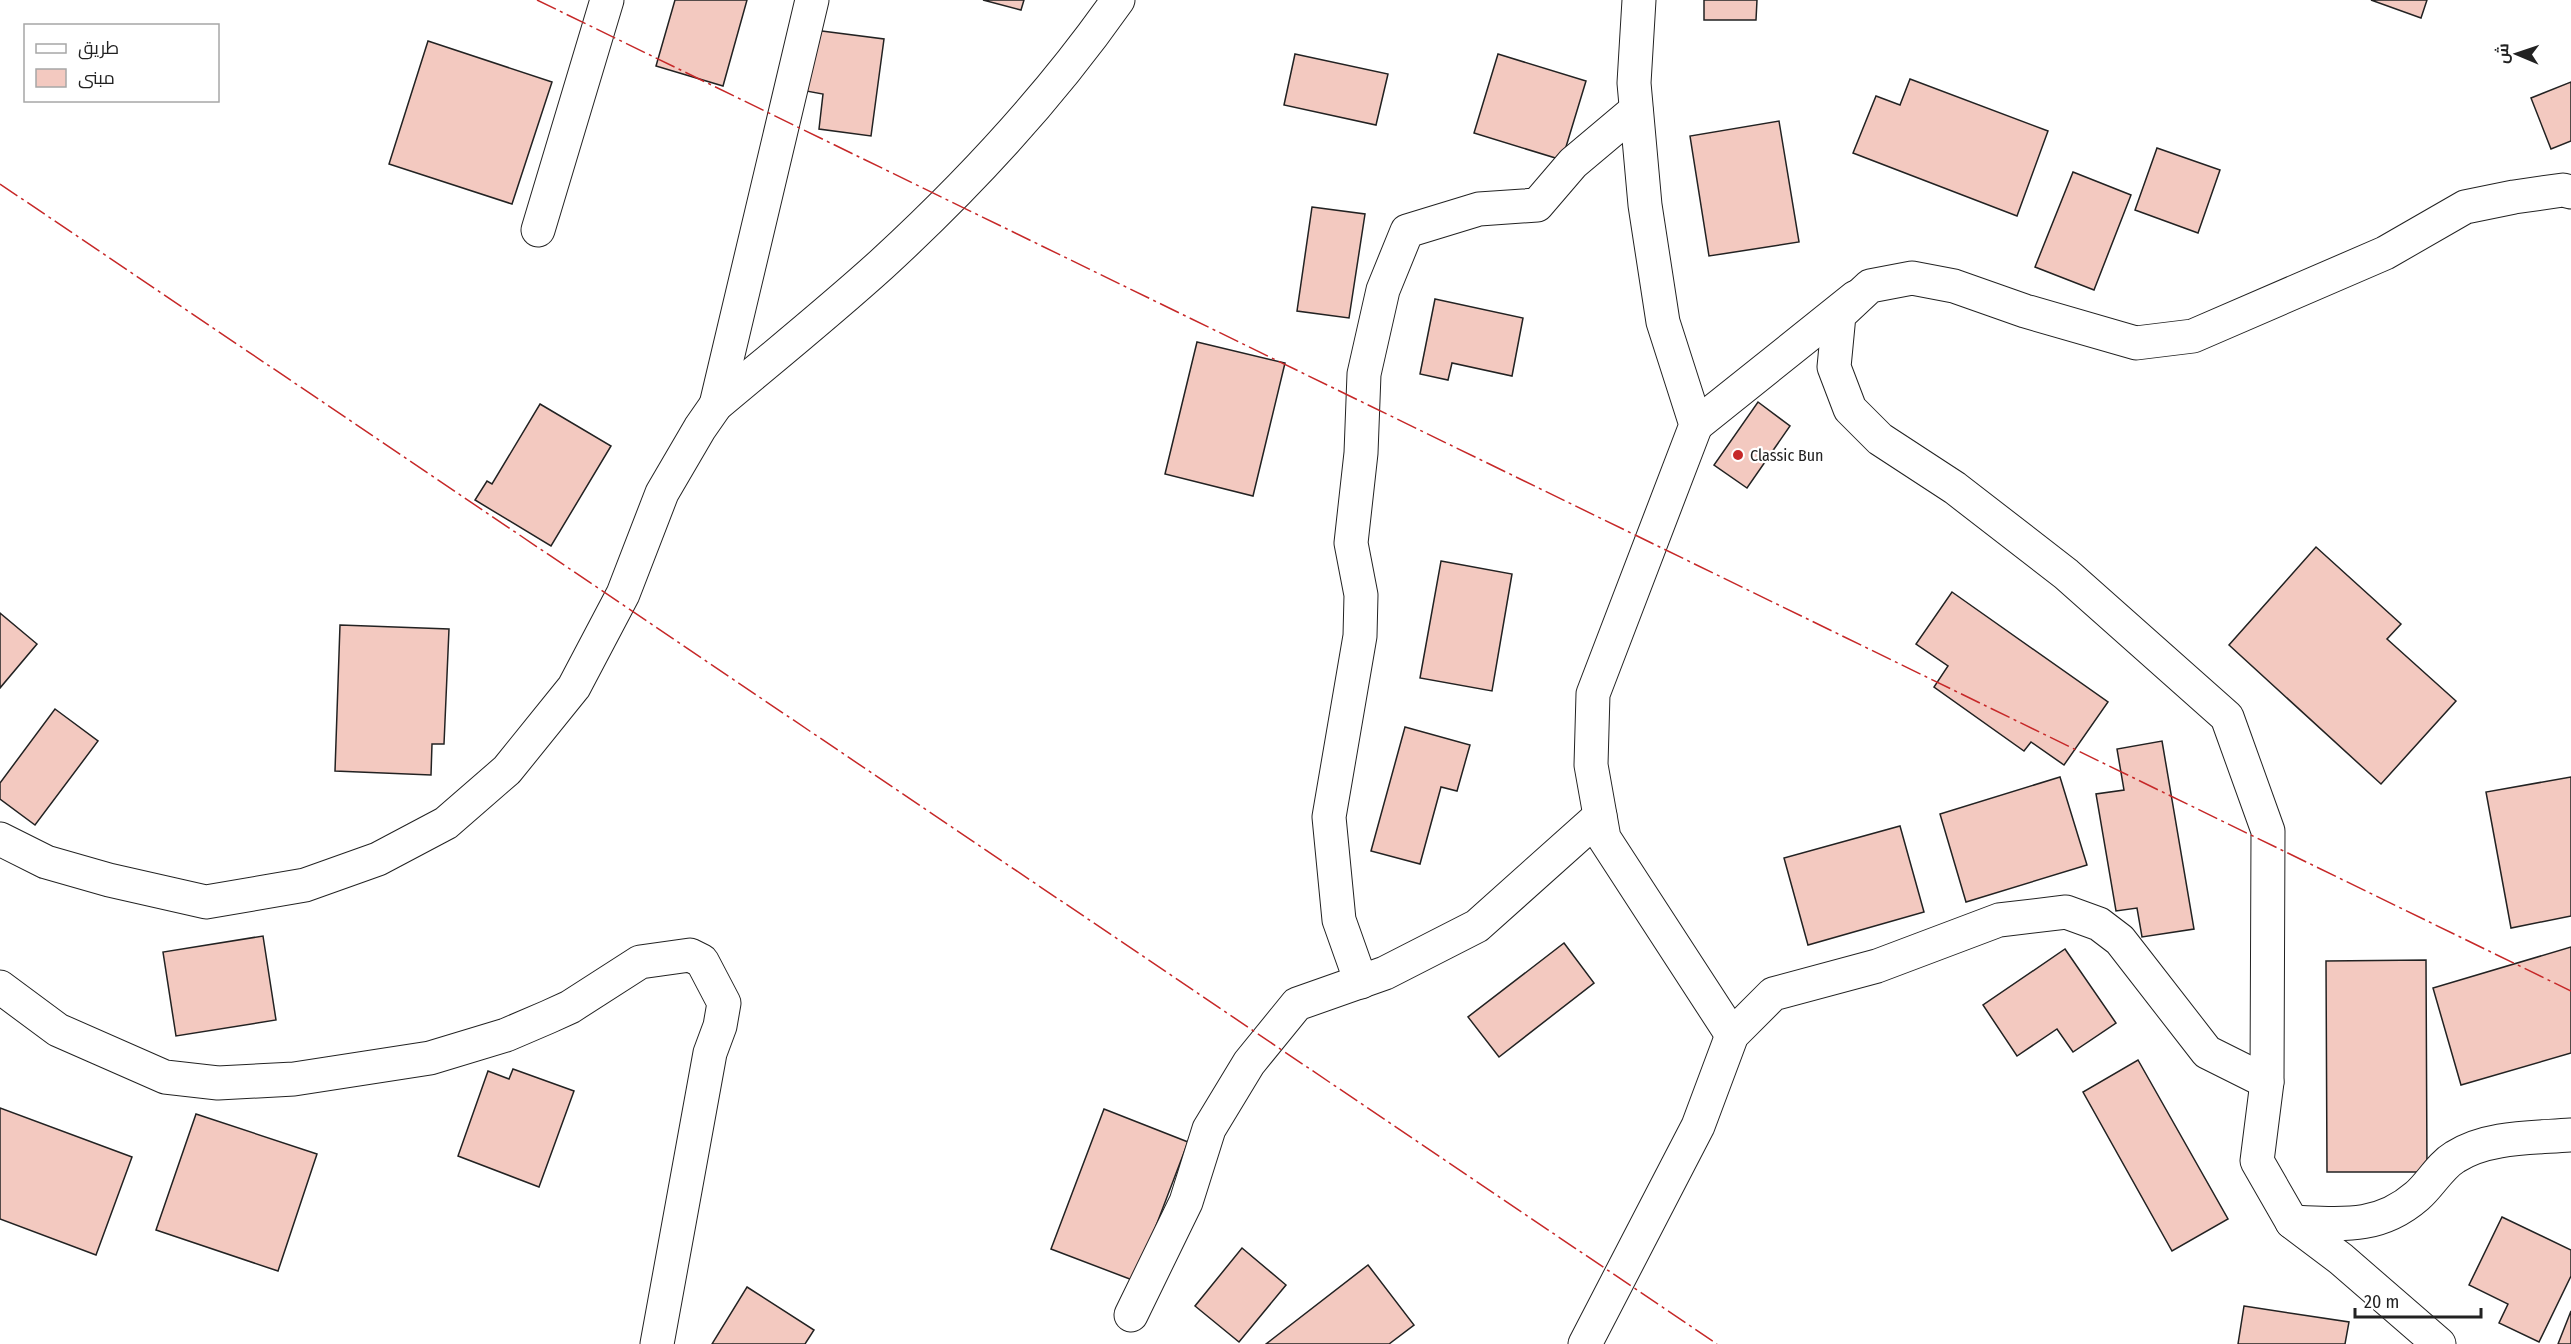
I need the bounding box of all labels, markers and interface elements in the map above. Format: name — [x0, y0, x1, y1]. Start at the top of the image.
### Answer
legend — [24, 24, 219, 102]
north arrow — [2487, 24, 2547, 84]
text: طريق — [78, 37, 119, 60]
text: ش — [2493, 43, 2512, 64]
text: مبنى — [78, 67, 115, 89]
place label: Classic Bun — [1750, 446, 1824, 465]
marker: Classic Bun — [1731, 448, 1745, 462]
scale bar — [2355, 1281, 2481, 1319]
text: 20 m — [2364, 1291, 2399, 1313]

